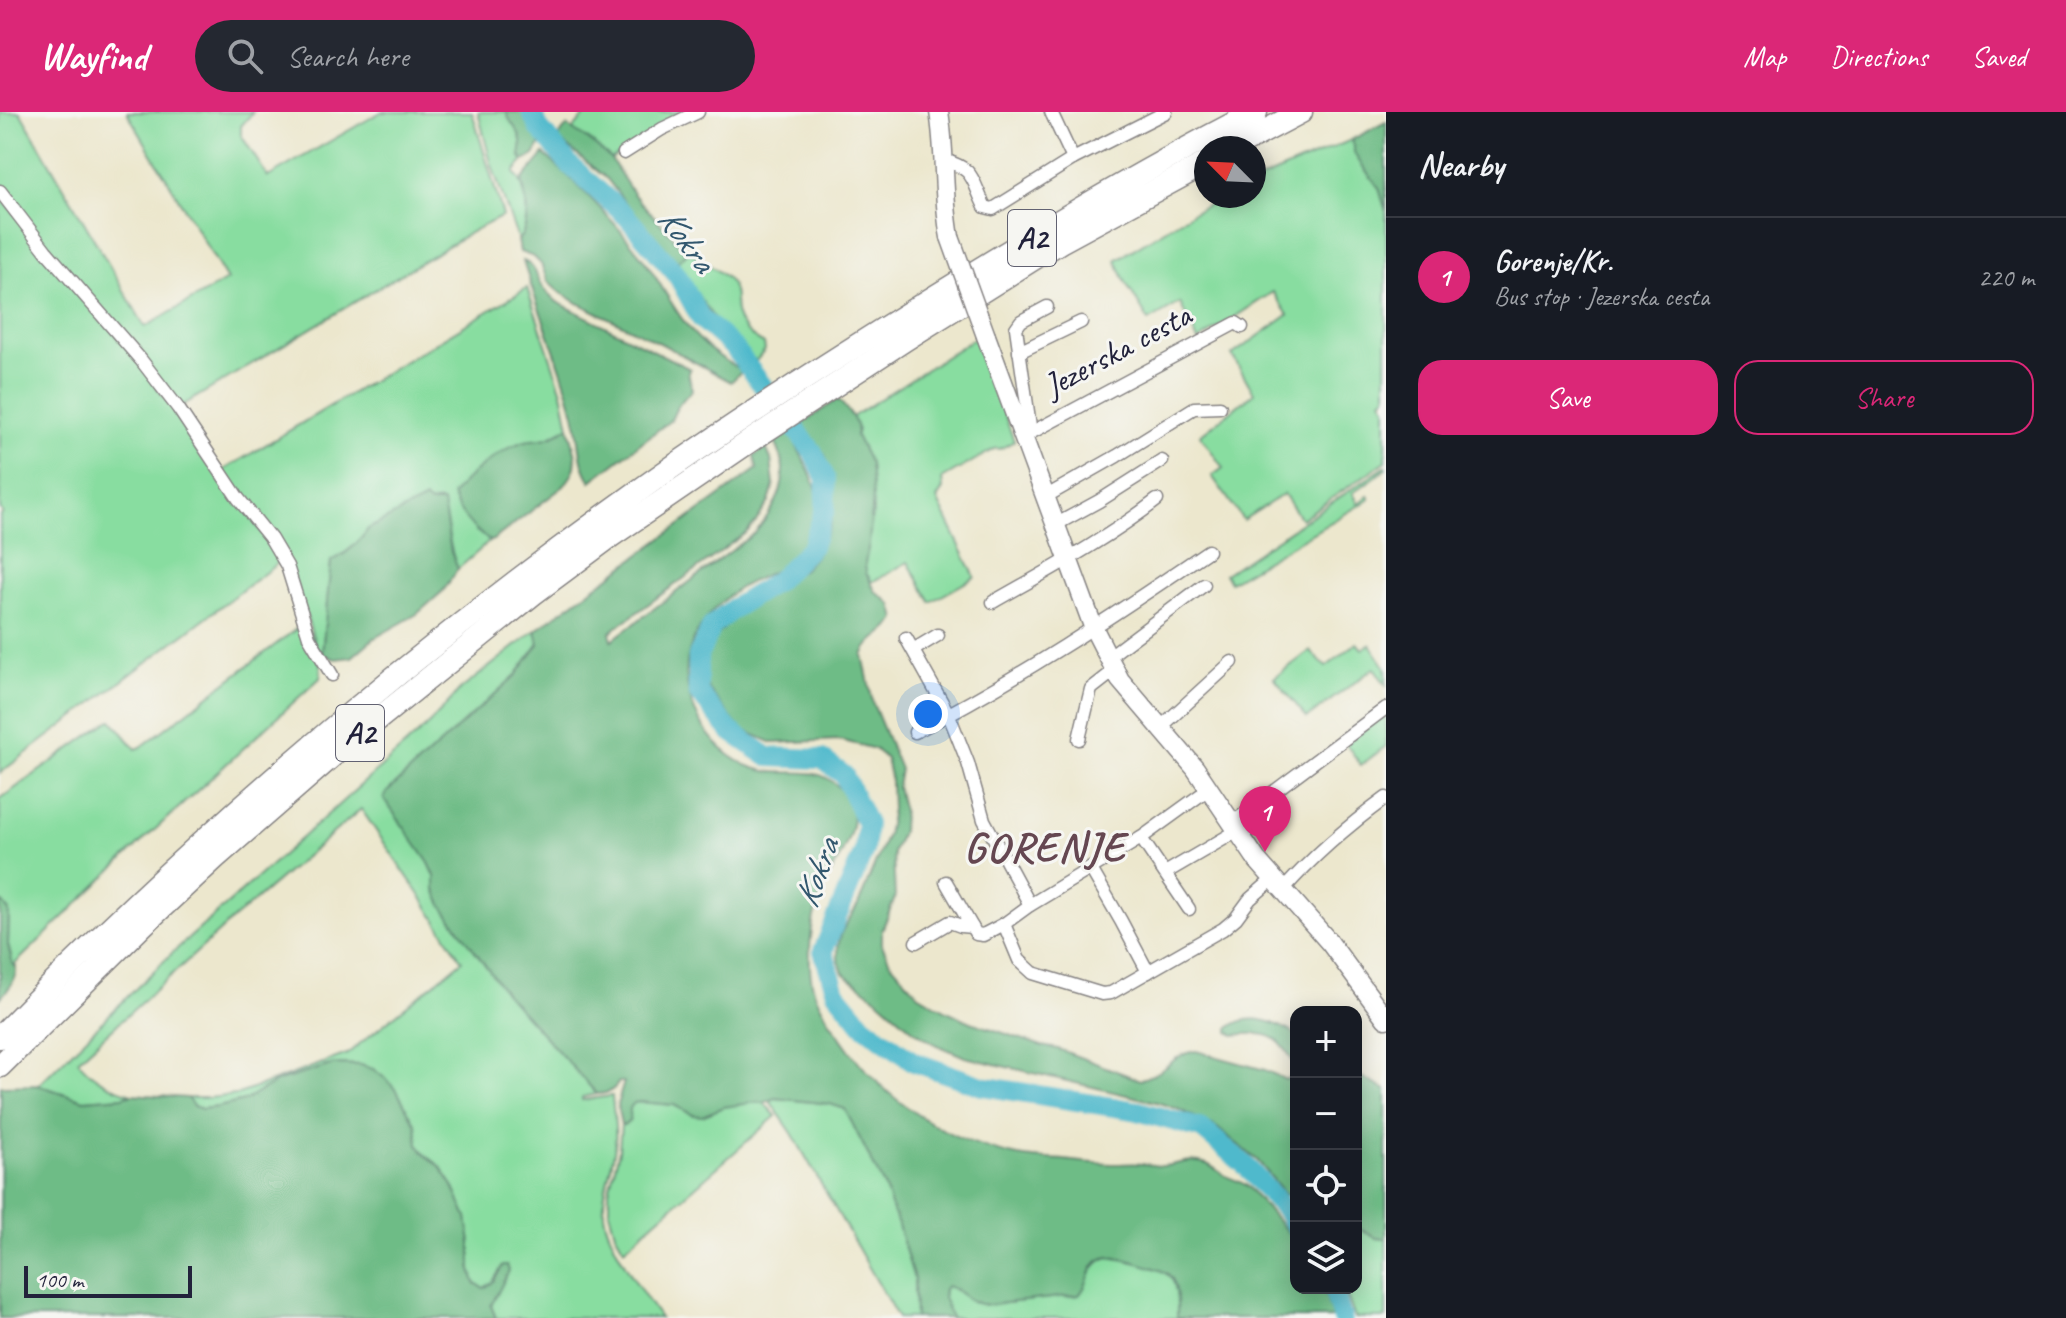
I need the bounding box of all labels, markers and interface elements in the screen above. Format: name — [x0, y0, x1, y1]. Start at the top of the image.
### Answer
search box — [195, 20, 755, 92]
text: Wayfind — [40, 33, 147, 80]
icon: search — [223, 34, 267, 78]
text: Search here — [287, 37, 409, 75]
text: Map — [1743, 39, 1786, 74]
text: Directions — [1830, 39, 1928, 74]
text: Saved — [1972, 39, 2026, 74]
north arrow — [1194, 136, 1266, 208]
text: Nearby — [1418, 143, 1504, 186]
water label: Kokra — [648, 197, 728, 283]
road number: A2 — [1008, 210, 1056, 266]
text: Gorenje/Kr. — [1494, 242, 1613, 280]
text: 1 — [1438, 261, 1450, 294]
text: 220 m — [1978, 261, 2034, 294]
text: Bus stop · Jezerska cesta — [1494, 280, 1709, 313]
street label: Jezerska cesta — [1034, 292, 1200, 408]
button: Save — [1418, 360, 1718, 435]
button: Share — [1734, 360, 2034, 435]
your location — [908, 694, 948, 734]
road number: A2 — [336, 705, 384, 761]
pin: 1 — [1239, 786, 1291, 852]
district label: GORENJE — [964, 821, 1130, 874]
water label: Kokra — [783, 829, 851, 913]
map controls — [1290, 1006, 1362, 1294]
button: + — [1290, 1006, 1362, 1078]
button: − — [1290, 1078, 1362, 1150]
button: locate — [1290, 1150, 1362, 1222]
button: layers — [1290, 1222, 1362, 1294]
scale bar — [24, 1262, 192, 1298]
text: 100 m — [36, 1266, 83, 1294]

